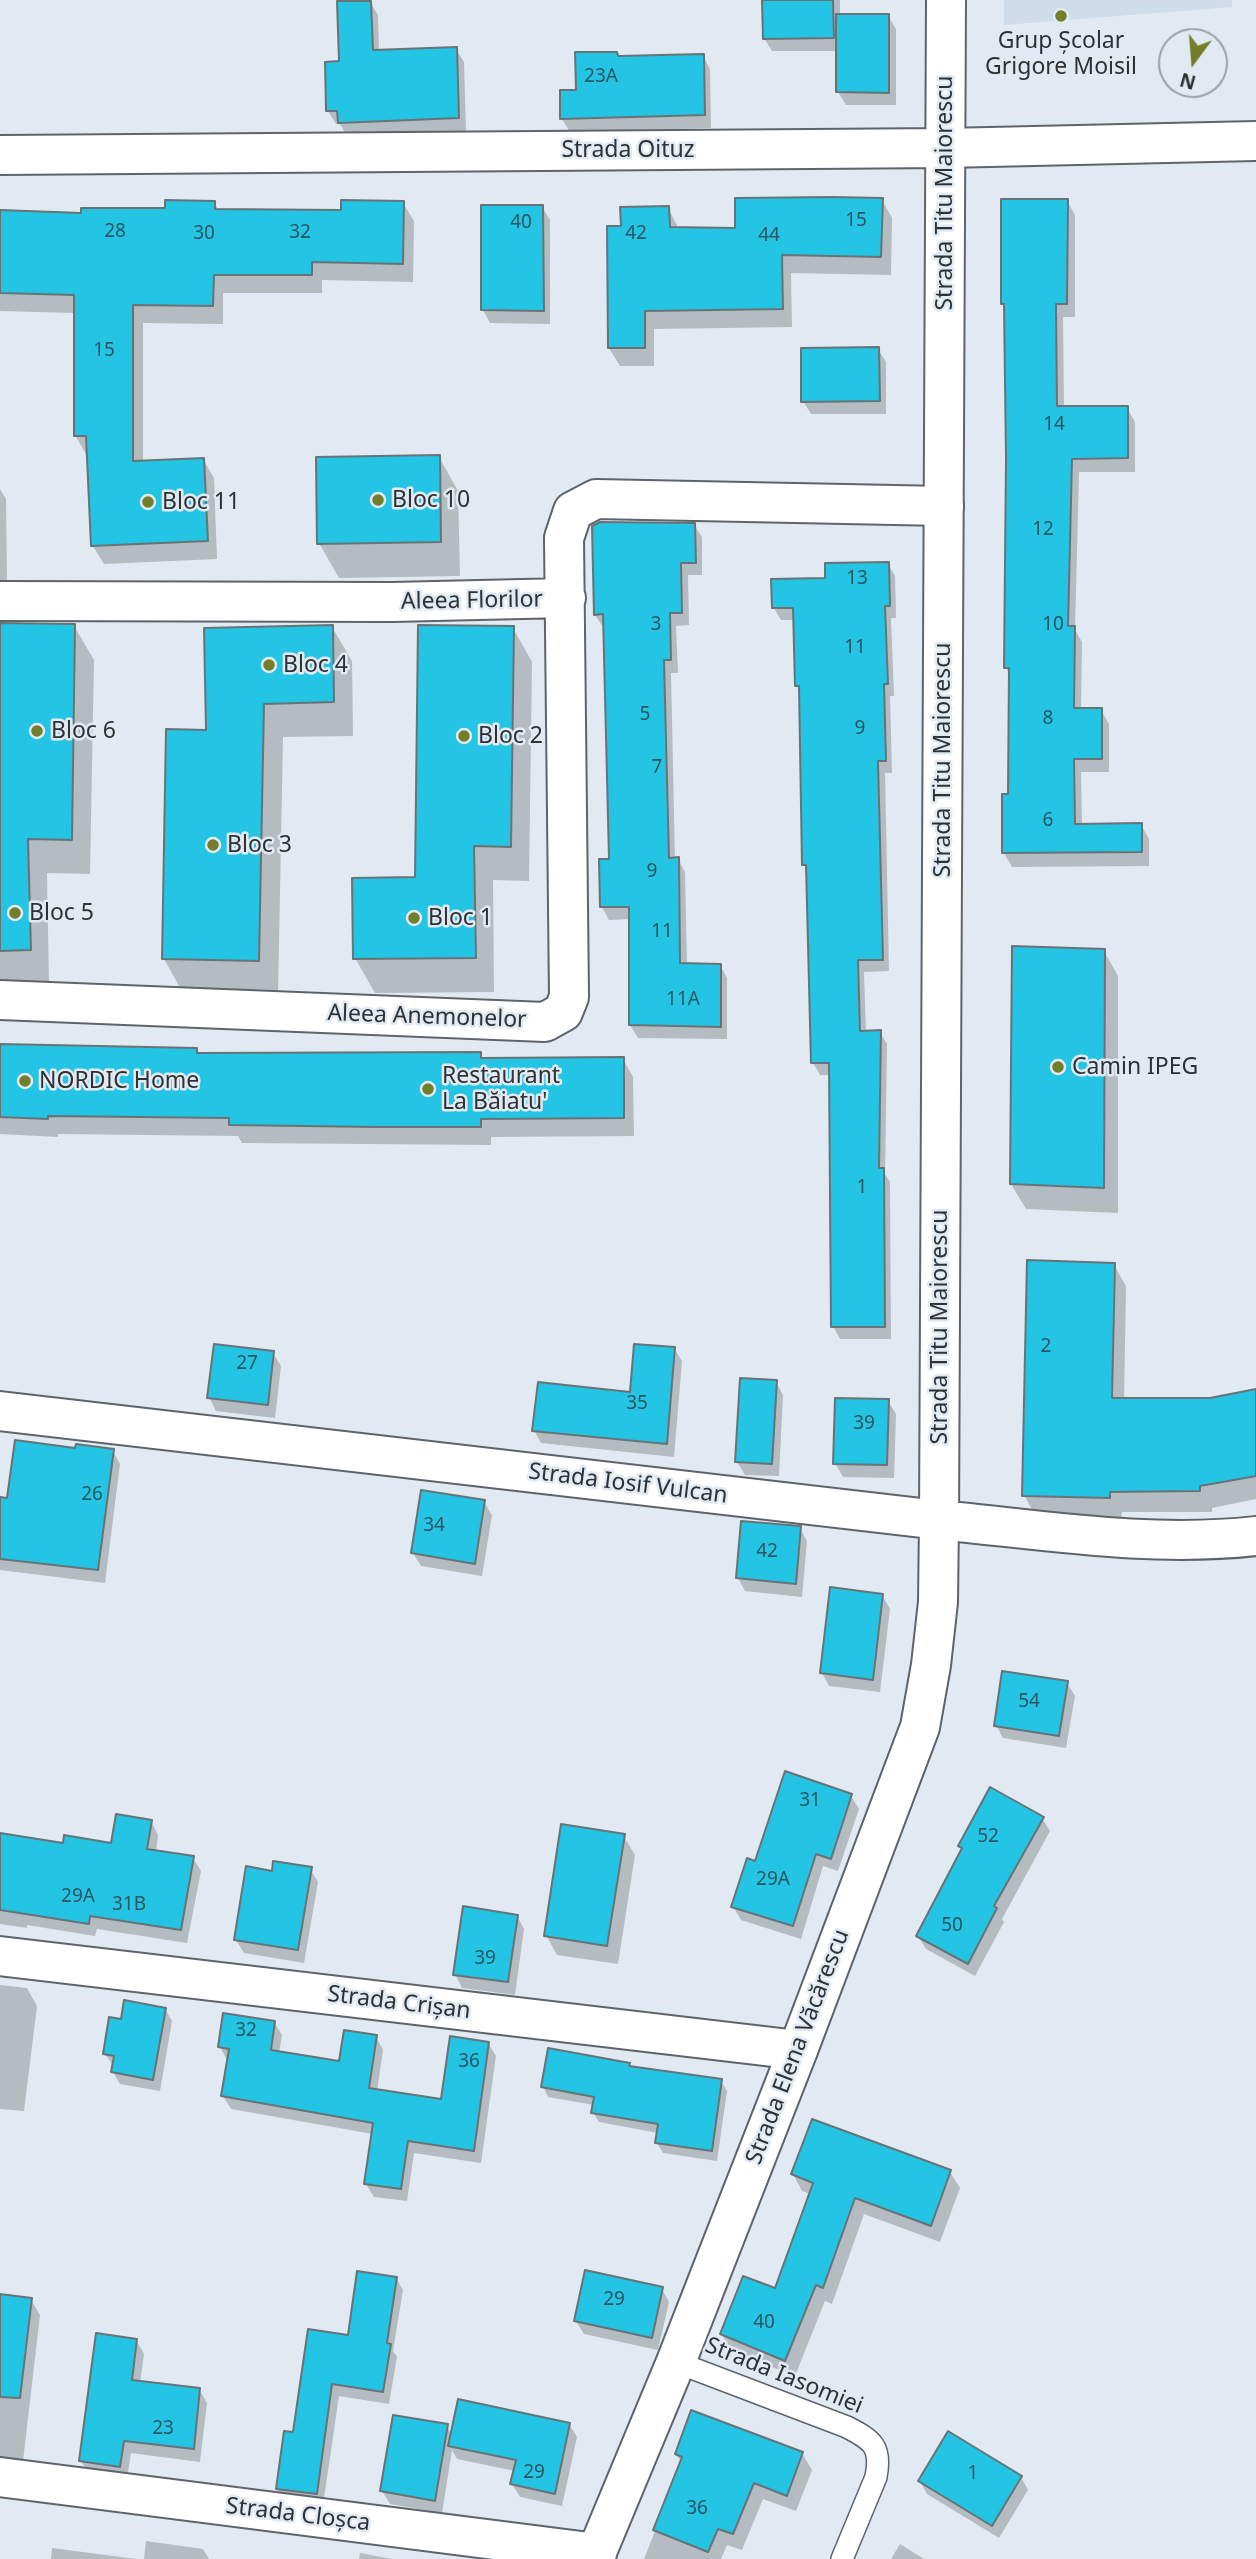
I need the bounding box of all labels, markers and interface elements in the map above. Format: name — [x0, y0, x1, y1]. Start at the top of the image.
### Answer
marker: Grup Școlar Grigore Moisil — [1053, 8, 1069, 24]
place label: Grup Școlar Grigore Moisil — [985, 27, 1137, 81]
north arrow — [1158, 28, 1228, 98]
house number: 23A — [584, 66, 618, 88]
text: N — [1177, 67, 1199, 96]
street label: Strada Titu Maiorescu — [931, 75, 959, 311]
street label: Strada Oituz — [561, 136, 695, 164]
house number: 15 — [845, 210, 867, 232]
house number: 40 — [510, 212, 532, 234]
house number: 28 — [104, 221, 126, 243]
house number: 32 — [289, 222, 311, 244]
house number: 30 — [193, 223, 215, 245]
house number: 42 — [625, 223, 647, 245]
house number: 44 — [758, 225, 780, 247]
house number: 15 — [93, 340, 115, 362]
house number: 14 — [1043, 414, 1065, 436]
place label: Bloc 10 — [392, 486, 470, 514]
place label: Bloc 11 — [162, 488, 240, 516]
marker: Bloc 10 — [370, 492, 386, 508]
marker: Bloc 11 — [140, 494, 156, 510]
house number: 12 — [1032, 519, 1054, 541]
house number: 13 — [846, 568, 868, 590]
street label: Aleea Florilor — [401, 586, 543, 616]
house number: 3 — [651, 614, 661, 636]
house number: 10 — [1042, 614, 1064, 636]
house number: 11 — [844, 637, 866, 659]
street label: Strada Titu Maiorescu — [929, 642, 957, 878]
place label: Bloc 4 — [283, 651, 348, 679]
marker: Bloc 4 — [261, 657, 277, 673]
house number: 5 — [640, 704, 650, 726]
house number: 8 — [1043, 708, 1053, 730]
place label: Bloc 6 — [51, 717, 116, 745]
house number: 9 — [855, 718, 865, 740]
place label: Bloc 2 — [478, 722, 543, 750]
marker: Bloc 6 — [29, 723, 45, 739]
marker: Bloc 2 — [456, 728, 472, 744]
house number: 7 — [652, 757, 662, 779]
house number: 6 — [1043, 810, 1053, 832]
place label: Bloc 3 — [227, 831, 292, 859]
marker: Bloc 3 — [205, 837, 221, 853]
house number: 9 — [647, 861, 657, 883]
place label: Bloc 5 — [29, 899, 94, 927]
place label: Bloc 1 — [428, 904, 493, 932]
marker: Bloc 5 — [7, 905, 23, 921]
marker: Bloc 1 — [406, 910, 422, 926]
house number: 11 — [651, 921, 673, 943]
house number: 11A — [666, 989, 700, 1011]
street label: Aleea Anemonelor — [327, 1000, 527, 1034]
place label: Camin IPEG — [1072, 1053, 1198, 1081]
marker: Camin IPEG — [1050, 1059, 1066, 1075]
place label: Restaurant La Băiatu' — [442, 1062, 560, 1116]
place label: NORDIC Home — [39, 1067, 199, 1095]
marker: NORDIC Home — [17, 1073, 33, 1089]
marker: Restaurant La Băiatu' — [420, 1081, 436, 1097]
house number: 1 — [857, 1177, 867, 1199]
street label: Strada Titu Maiorescu — [926, 1209, 954, 1445]
house number: 2 — [1041, 1336, 1051, 1358]
house number: 27 — [236, 1353, 258, 1375]
house number: 35 — [626, 1393, 648, 1415]
house number: 39 — [853, 1413, 875, 1435]
street label: Strada Iosif Vulcan — [527, 1458, 729, 1510]
house number: 26 — [81, 1484, 103, 1506]
house number: 34 — [423, 1515, 445, 1537]
house number: 42 — [756, 1541, 778, 1563]
house number: 54 — [1018, 1691, 1040, 1713]
house number: 31 — [799, 1790, 821, 1812]
house number: 52 — [977, 1826, 999, 1848]
house number: 29A — [756, 1869, 790, 1891]
house number: 29A — [61, 1886, 95, 1908]
house number: 31B — [112, 1894, 146, 1916]
house number: 50 — [941, 1915, 963, 1937]
street label: Strada Elena Văcărescu — [740, 1926, 856, 2168]
house number: 39 — [474, 1948, 496, 1970]
street label: Strada Crișan — [326, 1981, 472, 2025]
house number: 32 — [235, 2020, 257, 2042]
house number: 36 — [458, 2051, 480, 2073]
house number: 29 — [603, 2289, 625, 2311]
house number: 40 — [753, 2312, 775, 2334]
street label: Strada Iasomiei — [701, 2332, 867, 2420]
house number: 23 — [152, 2418, 174, 2440]
house number: 29 — [523, 2462, 545, 2484]
house number: 1 — [968, 2463, 978, 2485]
street label: Strada Cloșca — [224, 2492, 372, 2538]
house number: 36 — [686, 2498, 708, 2520]

